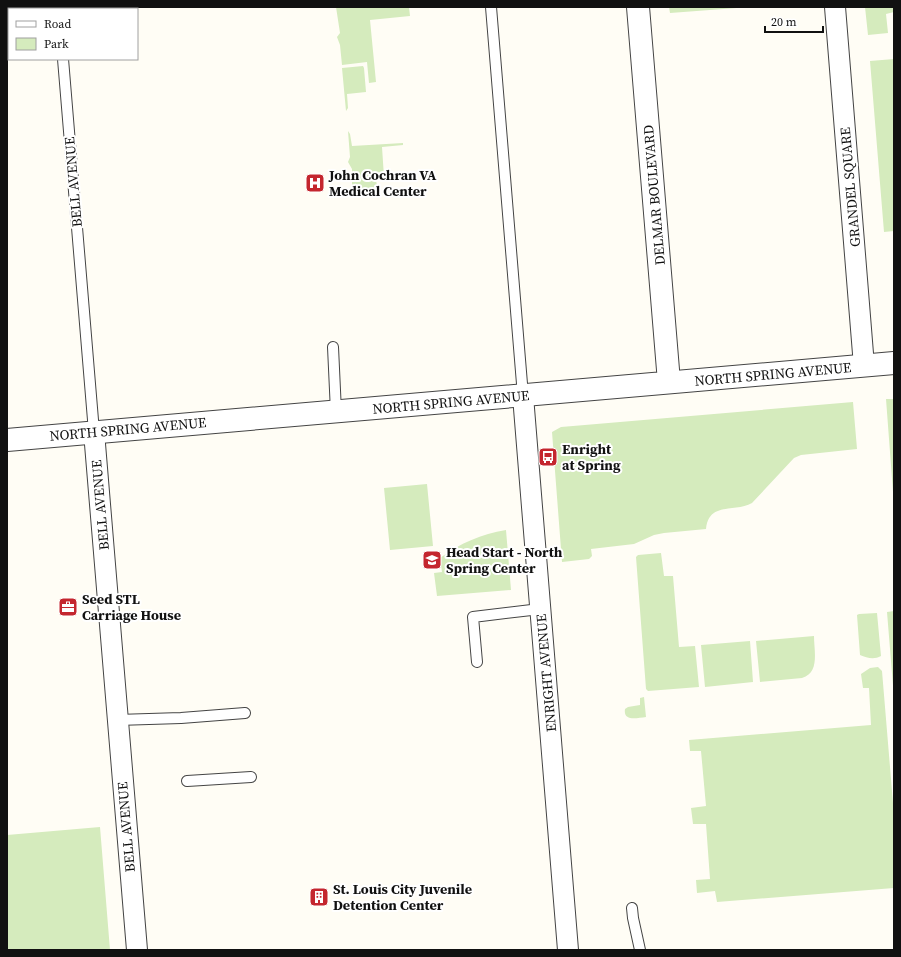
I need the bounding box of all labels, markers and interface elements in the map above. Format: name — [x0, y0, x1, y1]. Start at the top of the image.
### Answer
legend — [8, 8, 138, 60]
scale bar — [765, 8, 823, 34]
text: 20 m — [771, 14, 797, 30]
text: Road — [44, 16, 71, 32]
text: Park — [44, 36, 69, 52]
street label: DELMAR BOULEVARD — [638, 124, 670, 266]
street label: GRANDEL SQUARE — [835, 126, 865, 248]
street label: BELL AVENUE — [59, 136, 87, 228]
place label: John Cochran VA Medical Center — [328, 165, 437, 201]
hospital icon: John Cochran VA Medical Center — [304, 172, 326, 194]
street label: NORTH SPRING AVENUE — [694, 357, 852, 391]
street label: NORTH SPRING AVENUE — [372, 385, 530, 419]
street label: NORTH SPRING AVENUE — [49, 412, 207, 446]
place label: Enright at Spring — [562, 439, 621, 475]
bus stop icon: Enright at Spring — [537, 446, 559, 468]
street label: BELL AVENUE — [86, 459, 114, 551]
place label: Head Start - North Spring Center — [446, 542, 563, 578]
school or university icon: Head Start - North Spring Center — [421, 549, 443, 571]
place label: Seed STL Carriage House — [82, 589, 181, 625]
office icon: Seed STL Carriage House — [57, 596, 79, 618]
street label: ENRIGHT AVENUE — [531, 613, 561, 733]
street label: BELL AVENUE — [112, 781, 140, 873]
place label: St. Louis City Juvenile Detention Center — [333, 879, 472, 915]
building icon: St. Louis City Juvenile Detention Center — [308, 886, 330, 908]

